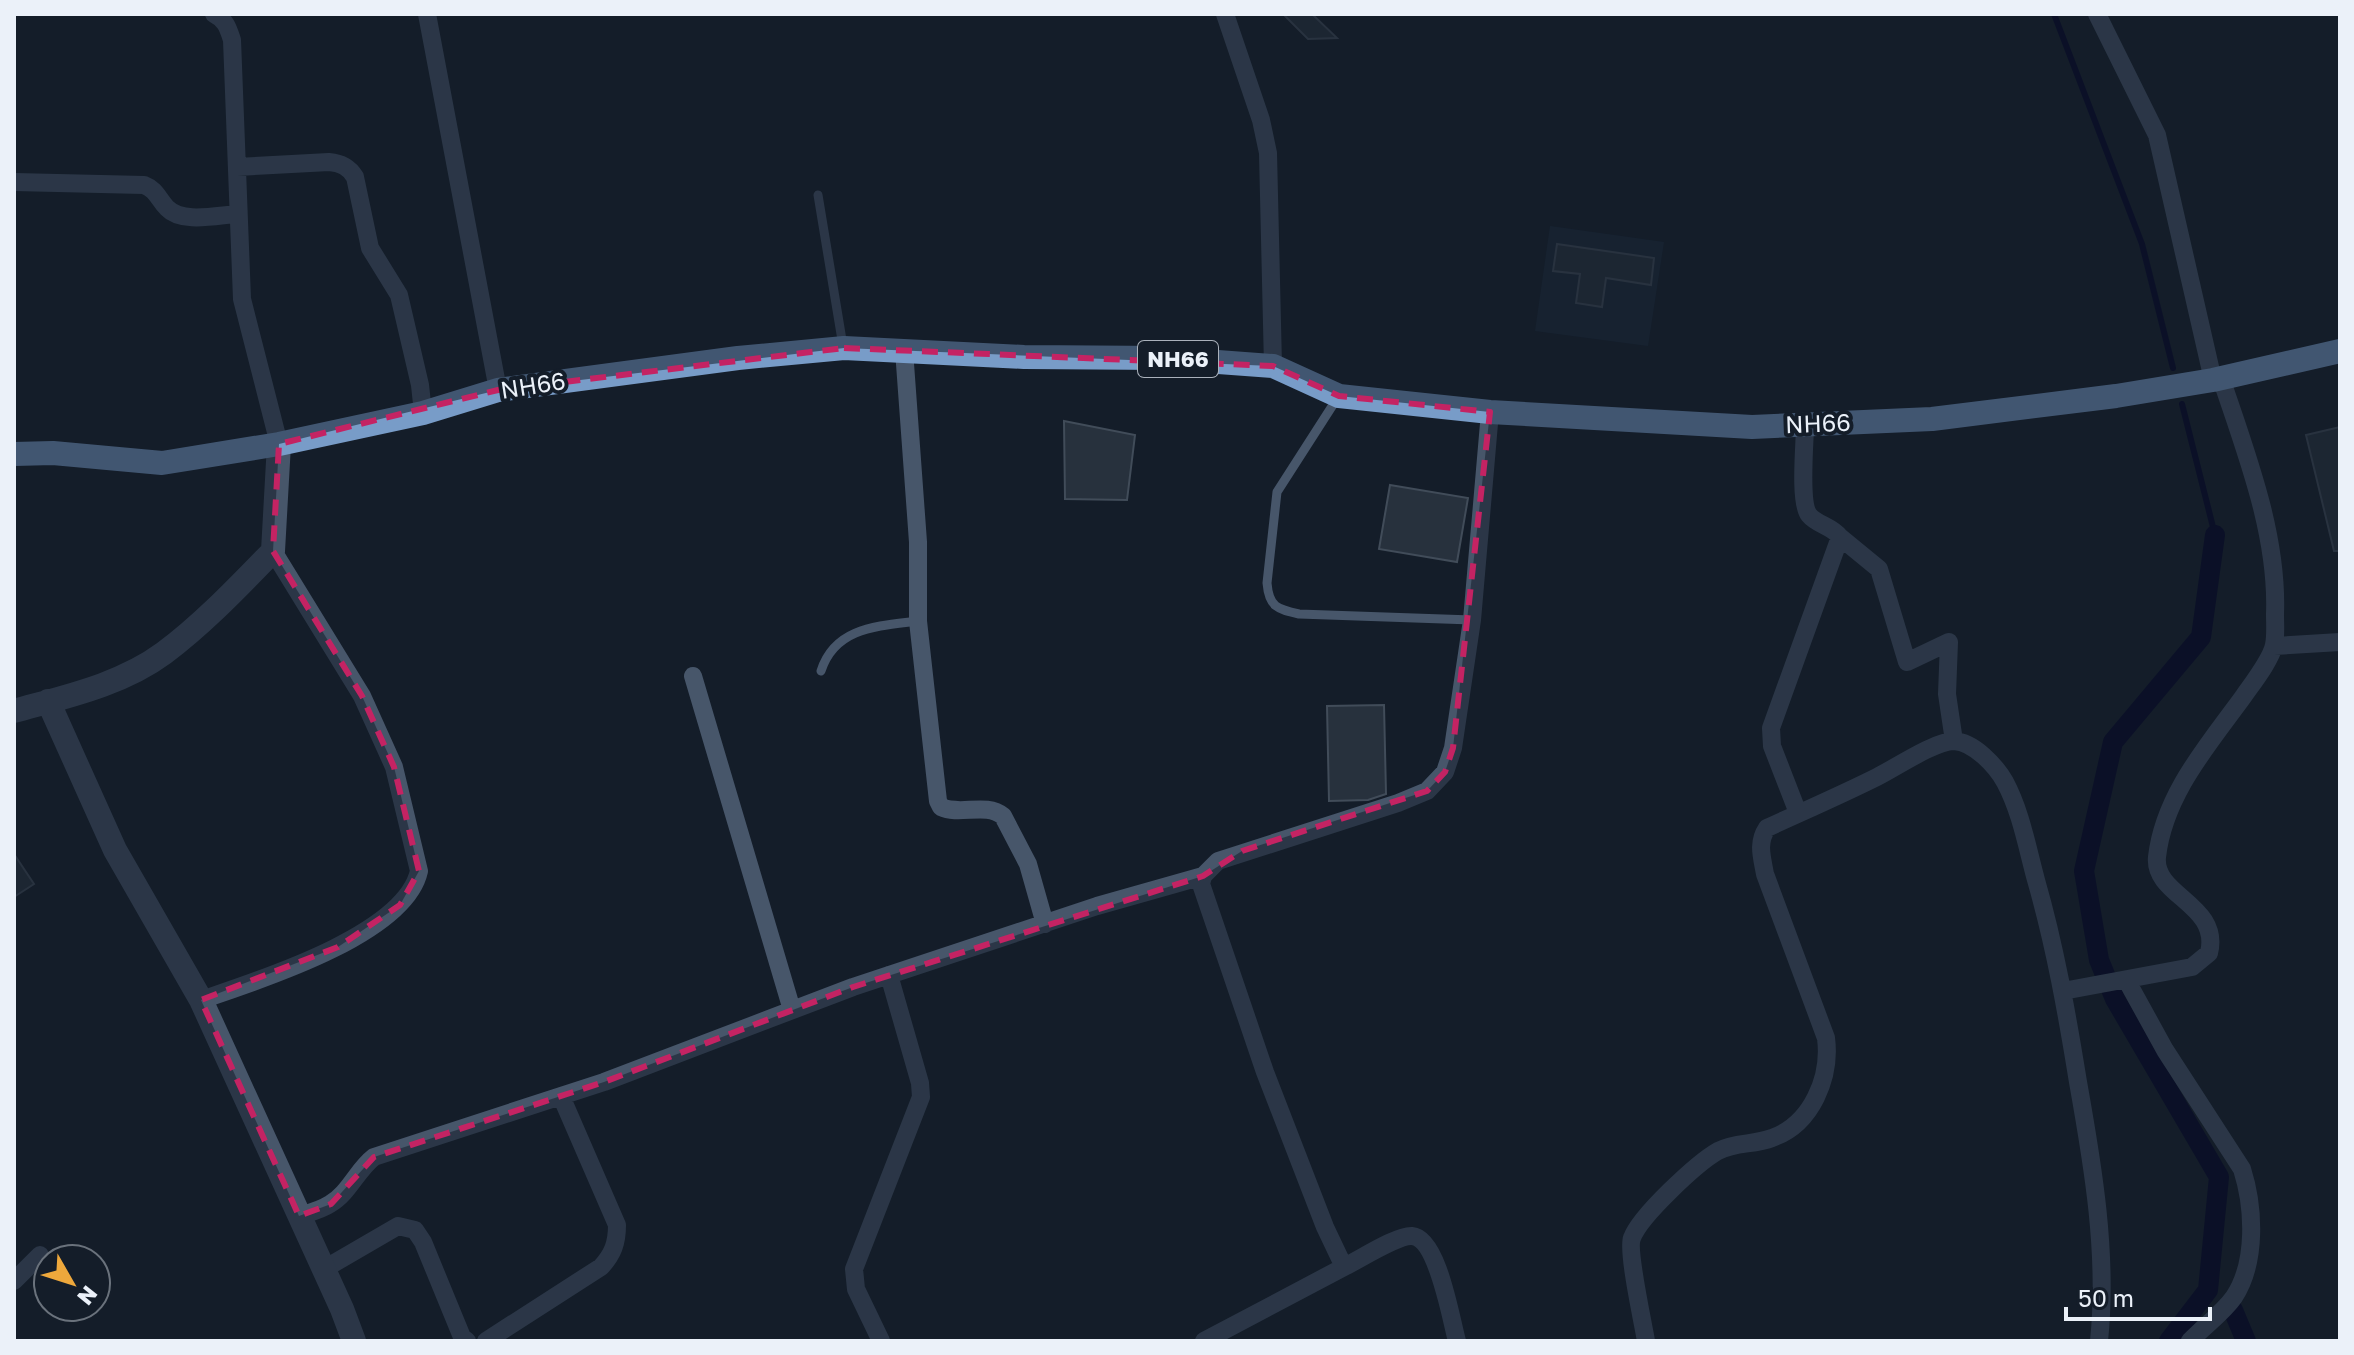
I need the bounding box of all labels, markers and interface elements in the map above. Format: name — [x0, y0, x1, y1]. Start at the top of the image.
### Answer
road number: NH66 — [1138, 341, 1218, 377]
street label: NH66 — [498, 365, 567, 404]
street label: NH66 — [1785, 407, 1851, 438]
north arrow — [32, 1243, 112, 1323]
scale bar — [2066, 1271, 2210, 1321]
text: N — [72, 1281, 104, 1311]
text: 50 m — [2078, 1283, 2134, 1312]

